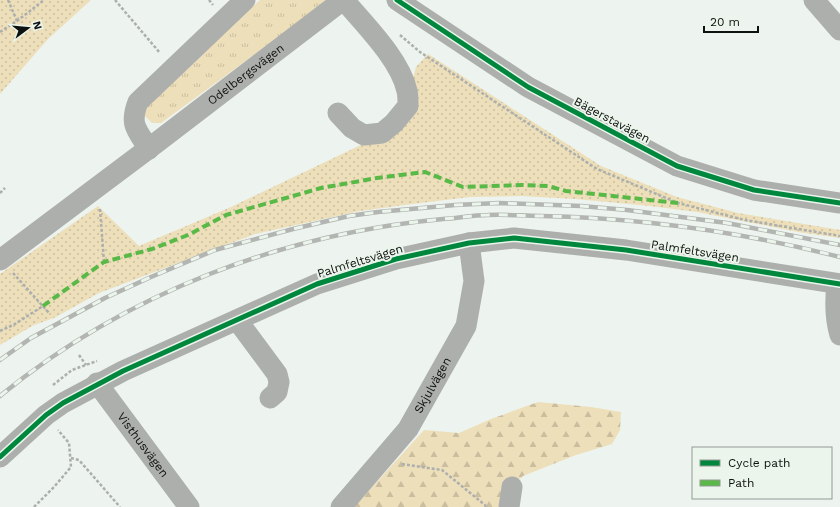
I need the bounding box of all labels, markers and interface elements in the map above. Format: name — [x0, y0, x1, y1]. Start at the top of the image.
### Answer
north arrow — [8, 8, 48, 48]
scale bar — [704, 8, 758, 34]
text: 20 m — [710, 15, 740, 29]
text: N — [30, 20, 45, 31]
street label: Odelbergsvägen — [205, 41, 287, 108]
street label: Bägerstavägen — [572, 94, 652, 146]
street label: Palmfeltsvägen — [650, 237, 740, 265]
street label: Palmfeltsvägen — [315, 241, 405, 281]
street label: Skjulvägen — [411, 355, 454, 416]
street label: Visthusvägen — [114, 410, 171, 480]
legend — [692, 447, 832, 499]
text: Cycle path — [728, 456, 790, 470]
text: Path — [728, 476, 754, 490]

